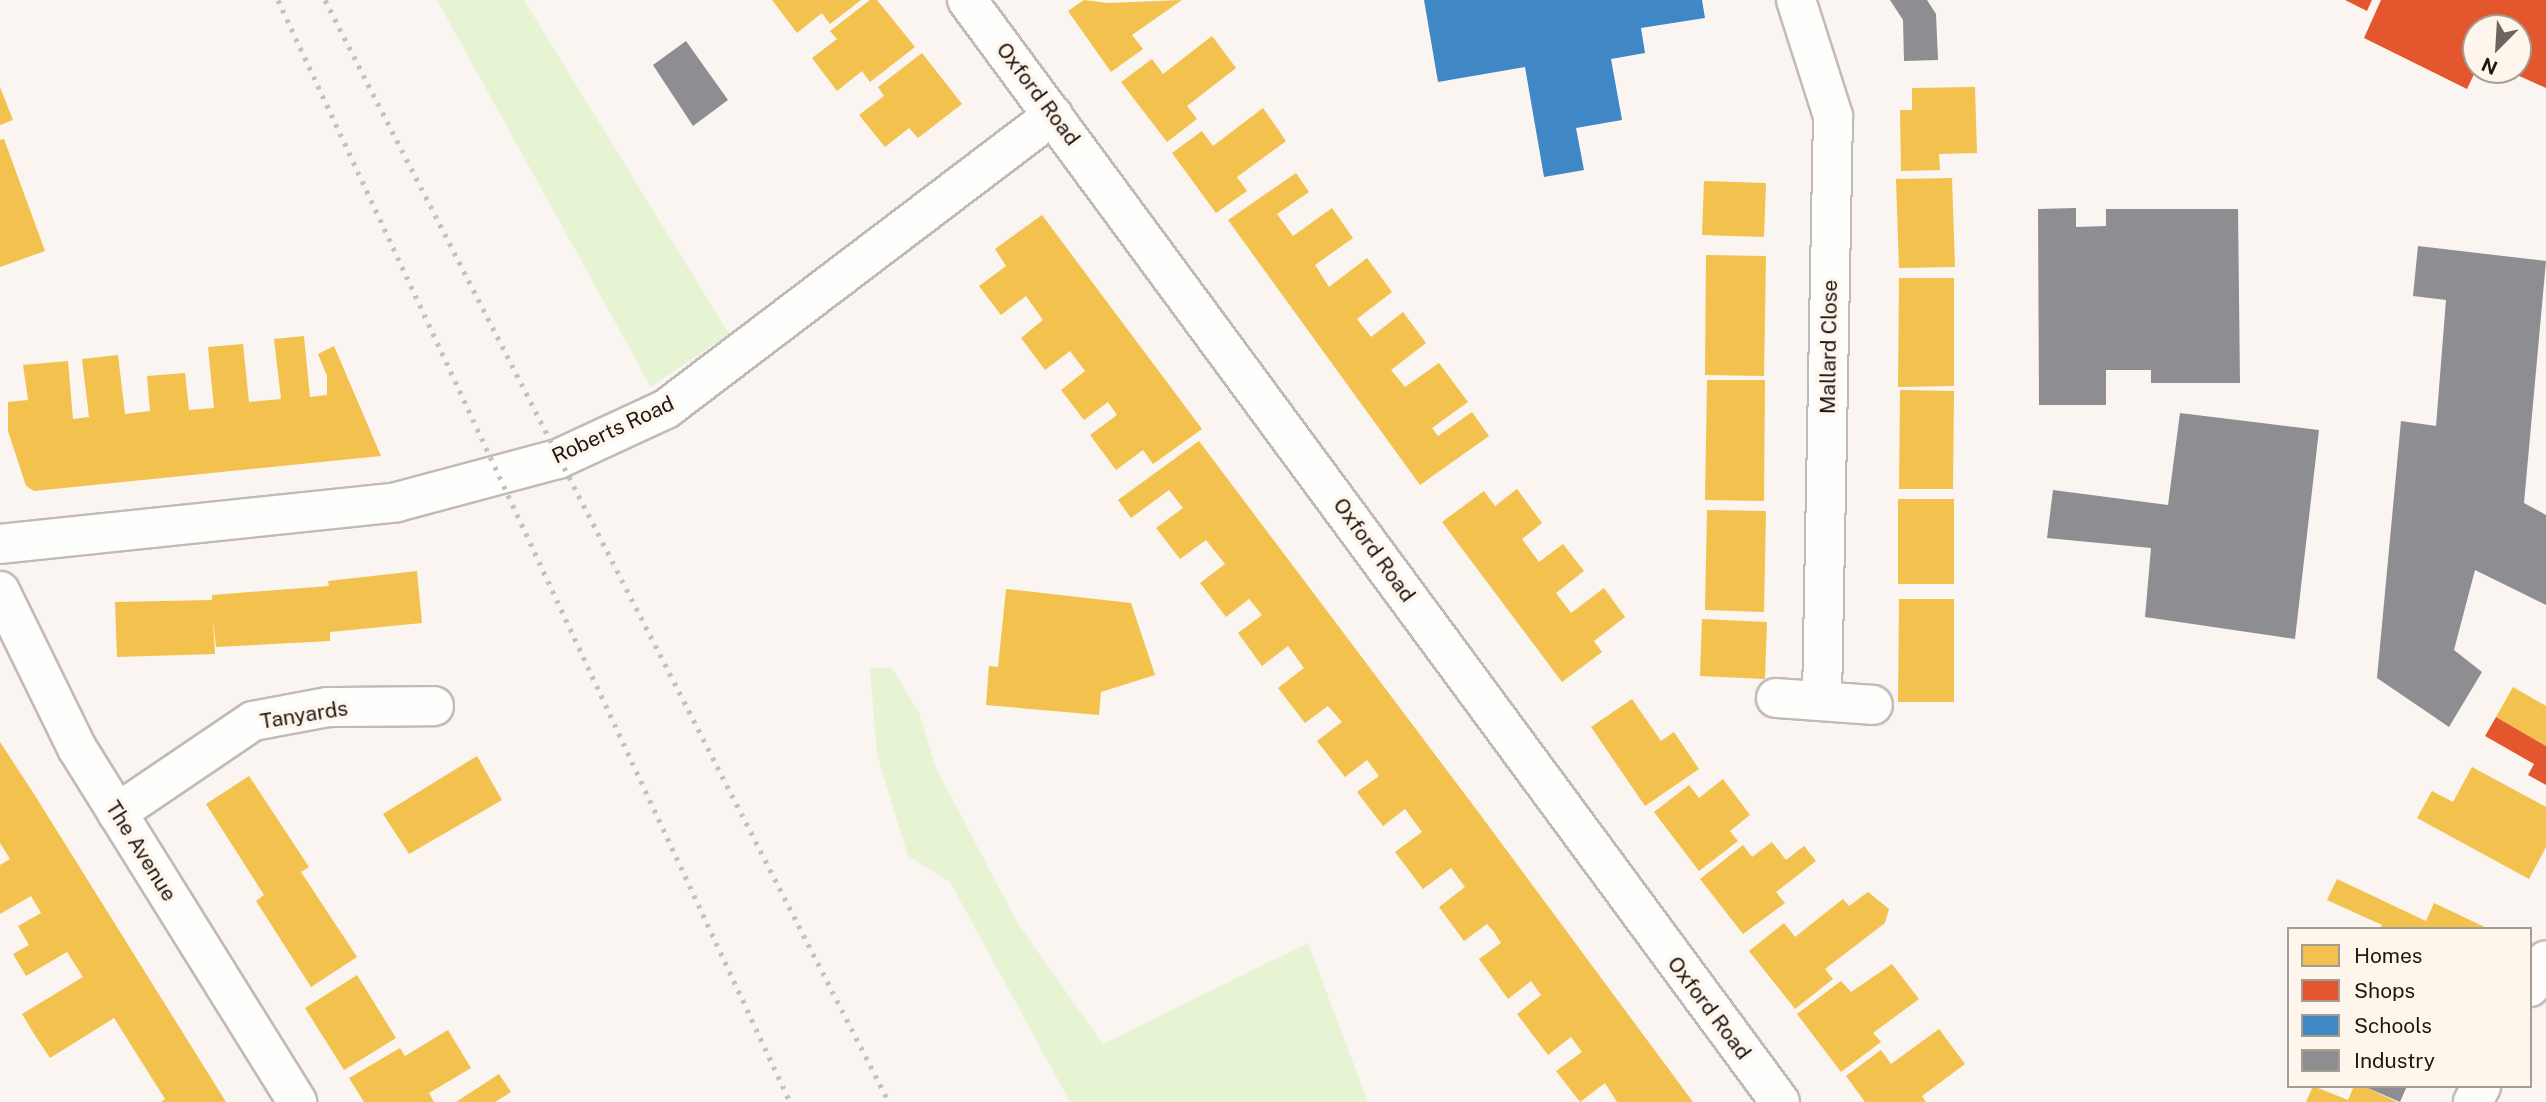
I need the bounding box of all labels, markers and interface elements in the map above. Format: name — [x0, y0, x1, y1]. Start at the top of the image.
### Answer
north arrow — [2462, 14, 2532, 84]
street label: Oxford Road — [991, 38, 1085, 150]
text: N — [2478, 53, 2501, 79]
street label: Mallard Close — [1815, 280, 1843, 414]
street label: Roberts Road — [548, 391, 678, 469]
street label: Oxford Road — [1328, 493, 1420, 607]
street label: Tanyards — [258, 696, 350, 734]
street label: The Avenue — [100, 796, 182, 906]
legend — [2287, 927, 2532, 1088]
text: Homes — [2354, 943, 2422, 968]
street label: Oxford Road — [1662, 952, 1756, 1064]
text: Shops — [2354, 978, 2415, 1003]
text: Schools — [2354, 1013, 2432, 1038]
text: Industry — [2354, 1048, 2435, 1073]

